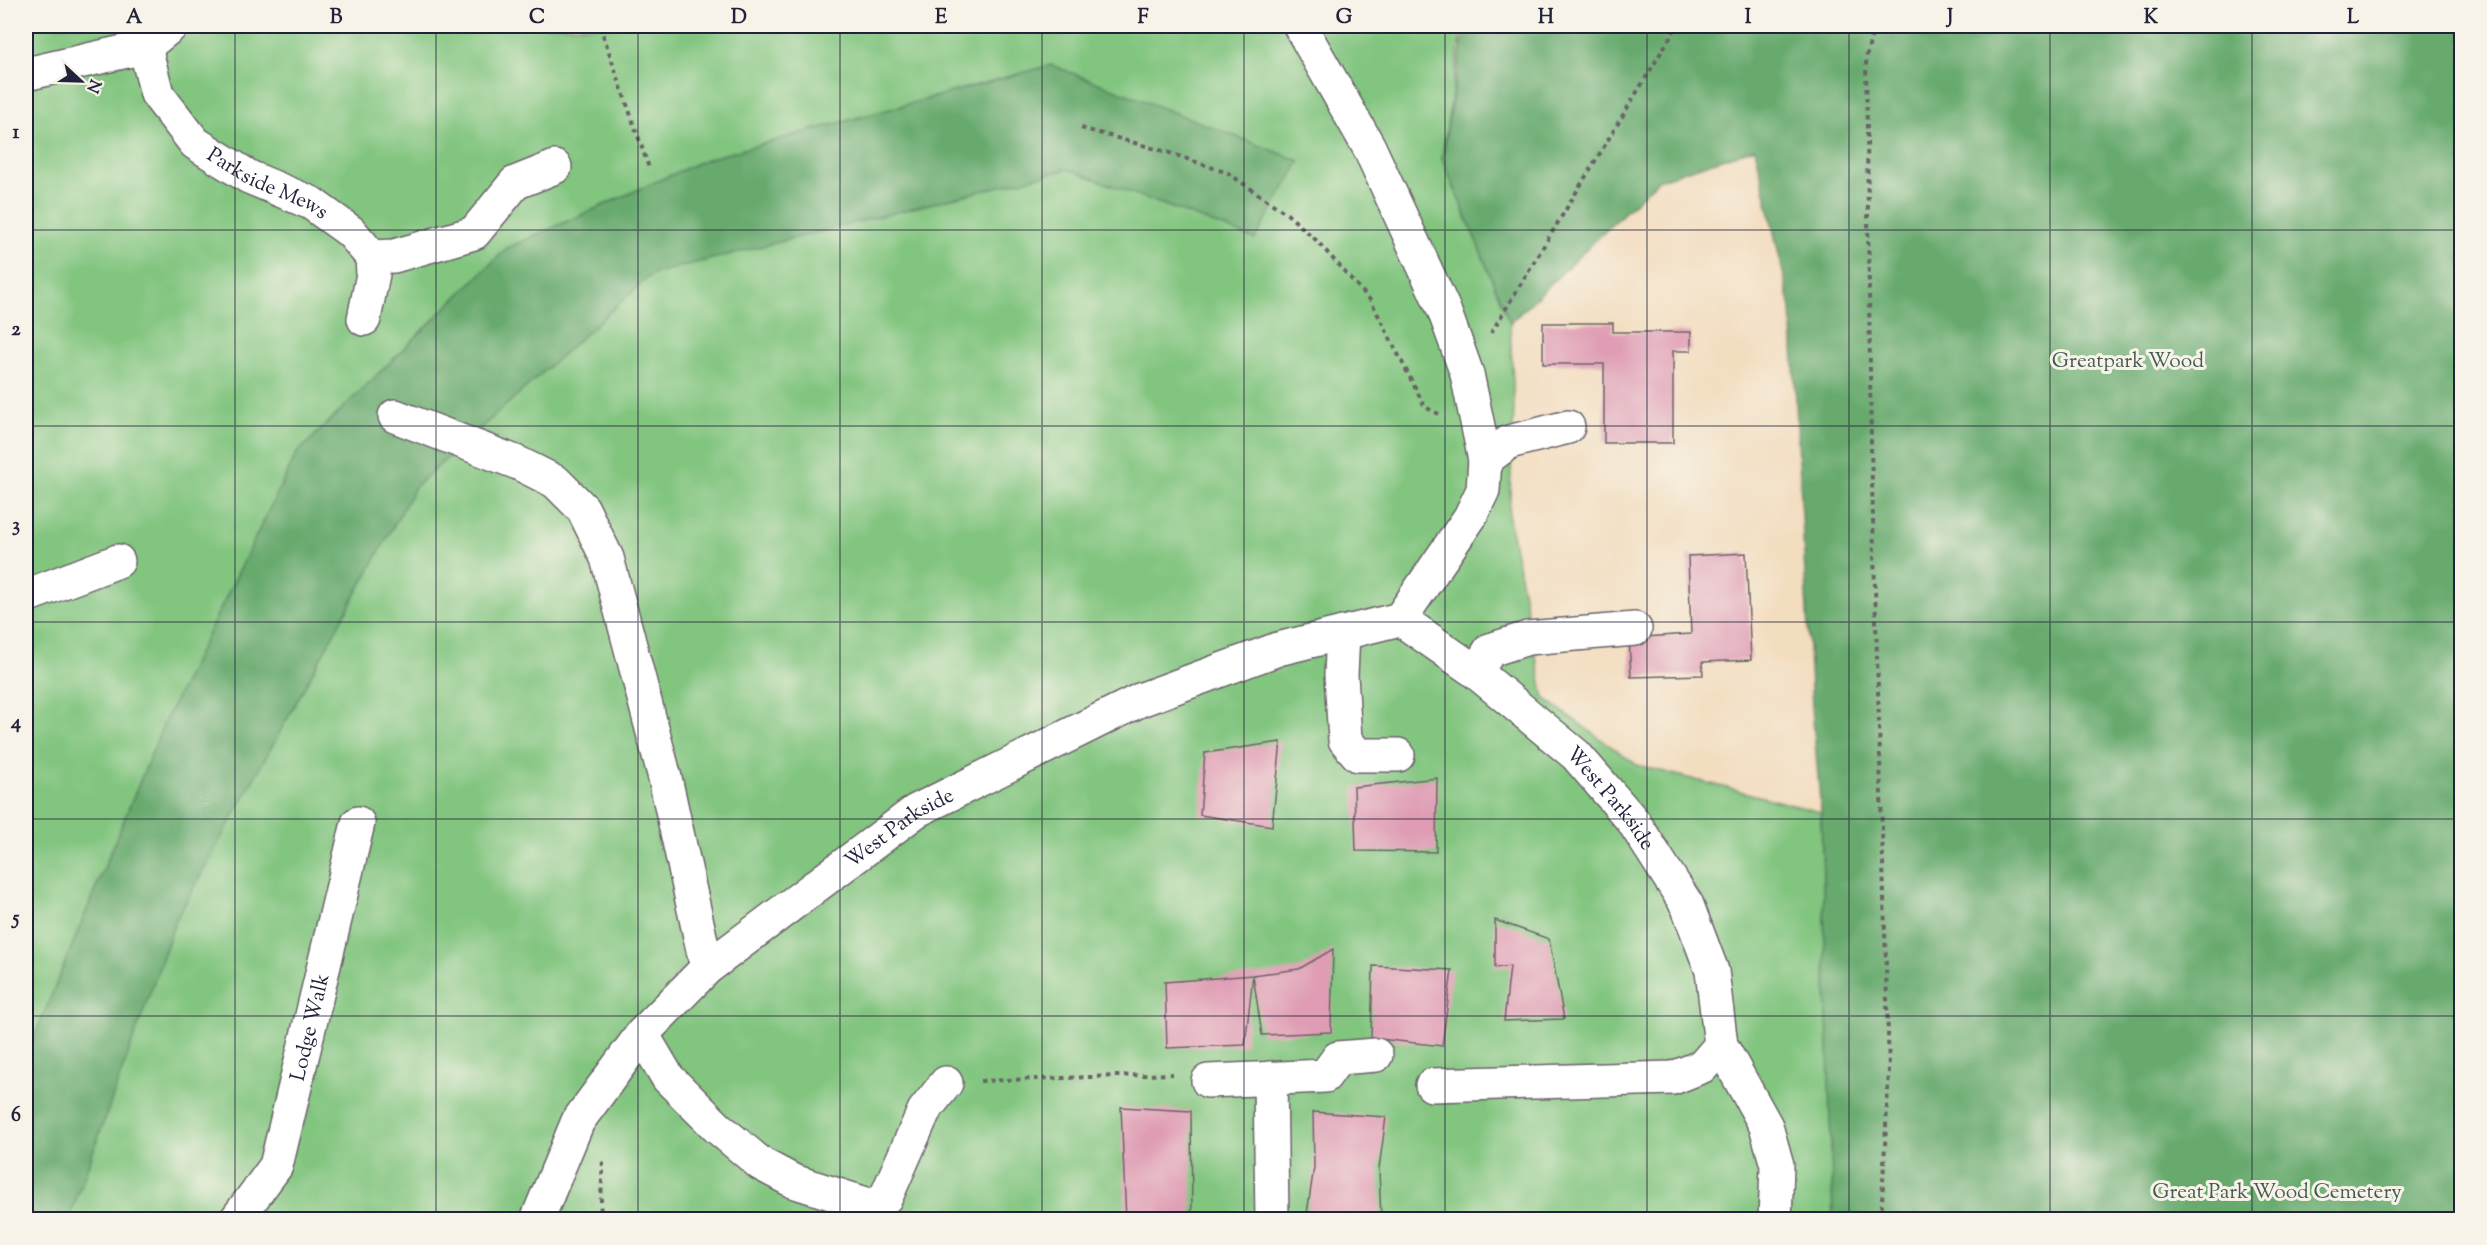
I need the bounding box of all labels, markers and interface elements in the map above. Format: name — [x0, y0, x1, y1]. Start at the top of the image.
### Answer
text: A — [126, 4, 143, 33]
text: B — [330, 4, 343, 33]
text: C — [529, 4, 545, 33]
text: D — [731, 4, 747, 33]
text: E — [935, 4, 948, 33]
text: F — [1137, 4, 1149, 33]
text: G — [1336, 4, 1353, 33]
text: H — [1538, 4, 1554, 33]
text: I — [1745, 4, 1752, 33]
text: J — [1945, 4, 1953, 33]
text: K — [2144, 4, 2159, 33]
text: L — [2347, 4, 2360, 33]
north arrow — [51, 51, 111, 111]
text: N — [79, 75, 106, 96]
text: 1 — [13, 119, 20, 148]
street label: Parkside Mews — [200, 141, 334, 228]
text: 2 — [11, 316, 21, 345]
park label: Greatpark Wood — [2052, 347, 2204, 377]
text: 3 — [12, 512, 20, 541]
text: 4 — [10, 709, 21, 738]
street label: West Parkside — [1558, 740, 1661, 857]
street label: West Parkside — [839, 782, 960, 877]
text: 5 — [11, 905, 20, 934]
street label: Lodge Walk — [284, 970, 339, 1084]
text: 6 — [11, 1102, 21, 1131]
park label: Great Park Wood Cemetery — [2152, 1178, 2402, 1208]

